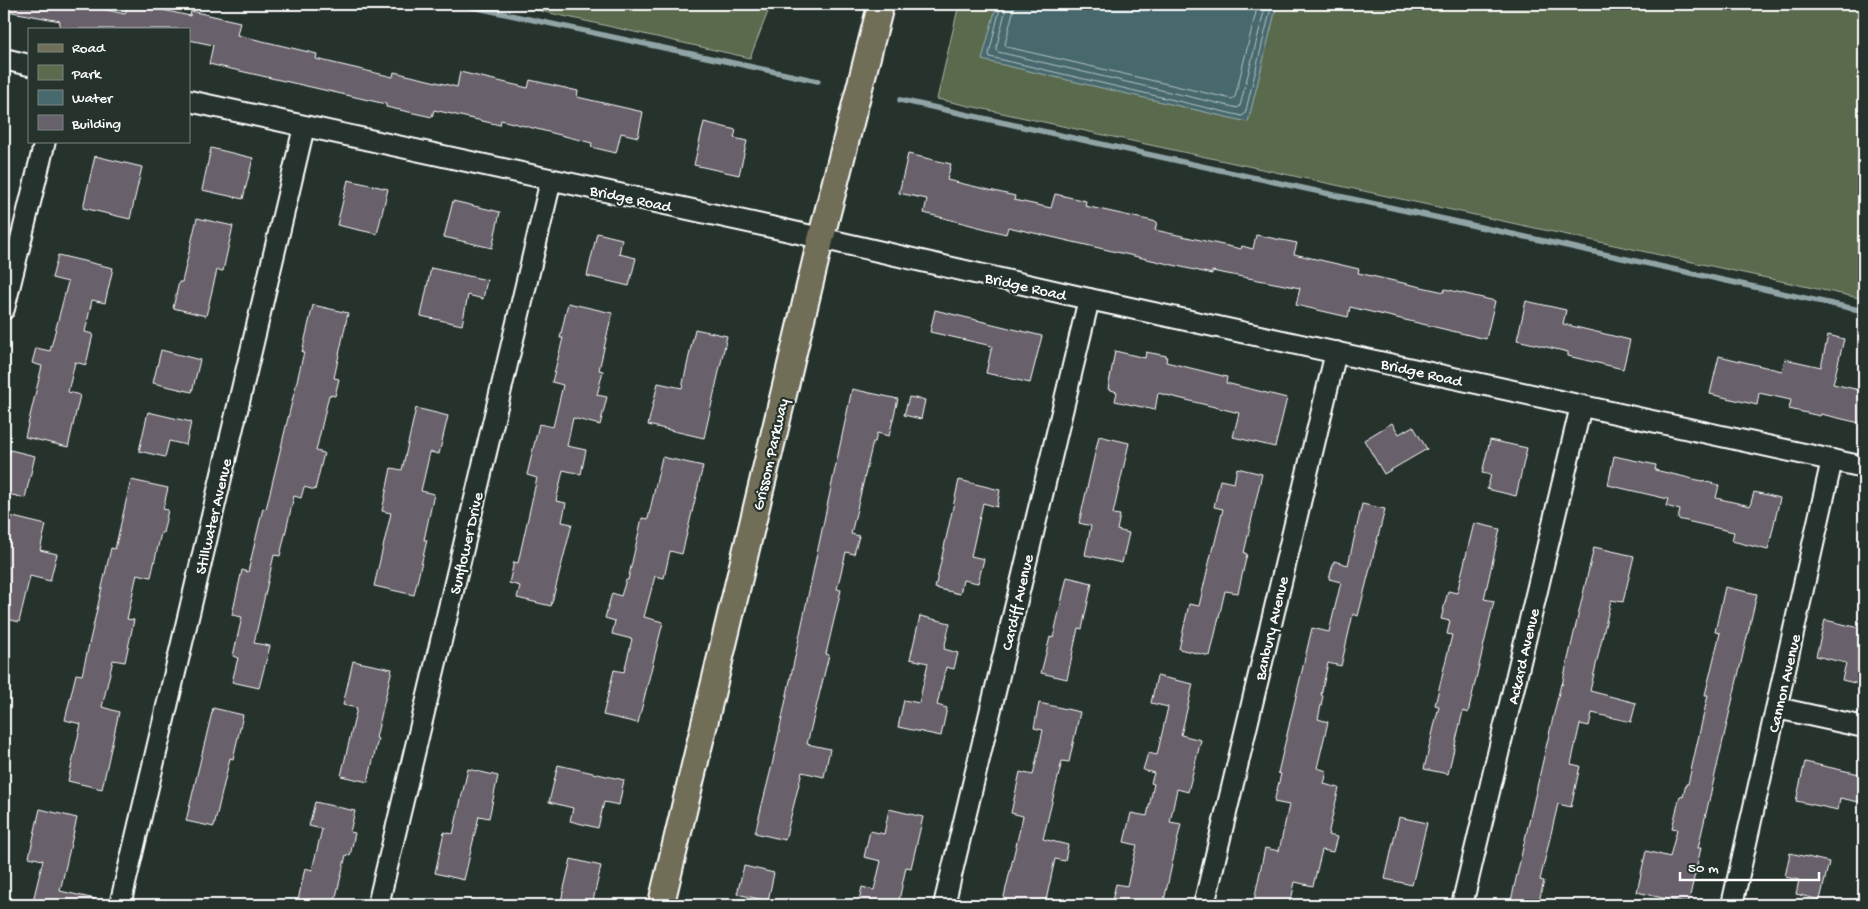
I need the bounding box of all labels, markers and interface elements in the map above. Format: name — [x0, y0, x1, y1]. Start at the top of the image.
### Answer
legend — [28, 28, 190, 142]
text: Road — [72, 40, 106, 58]
text: Park — [71, 66, 102, 84]
text: Water — [72, 90, 114, 108]
text: Building — [71, 116, 121, 134]
street label: Bridge Road — [587, 182, 674, 219]
street label: Bridge Road — [982, 270, 1069, 307]
street label: Bridge Road — [1378, 356, 1465, 393]
street label: Grissom Parkway — [750, 397, 795, 513]
street label: Stillwater Avenue — [193, 456, 238, 576]
street label: Sunflower Drive — [447, 490, 490, 597]
street label: Cardiff Avenue — [999, 552, 1040, 653]
street label: Banbury Avenue — [1252, 574, 1295, 684]
street label: Ackard Avenue — [1505, 606, 1546, 707]
street label: Cannon Avenue — [1766, 632, 1807, 735]
scale bar — [1680, 849, 1819, 881]
text: 50 m — [1688, 860, 1719, 878]

